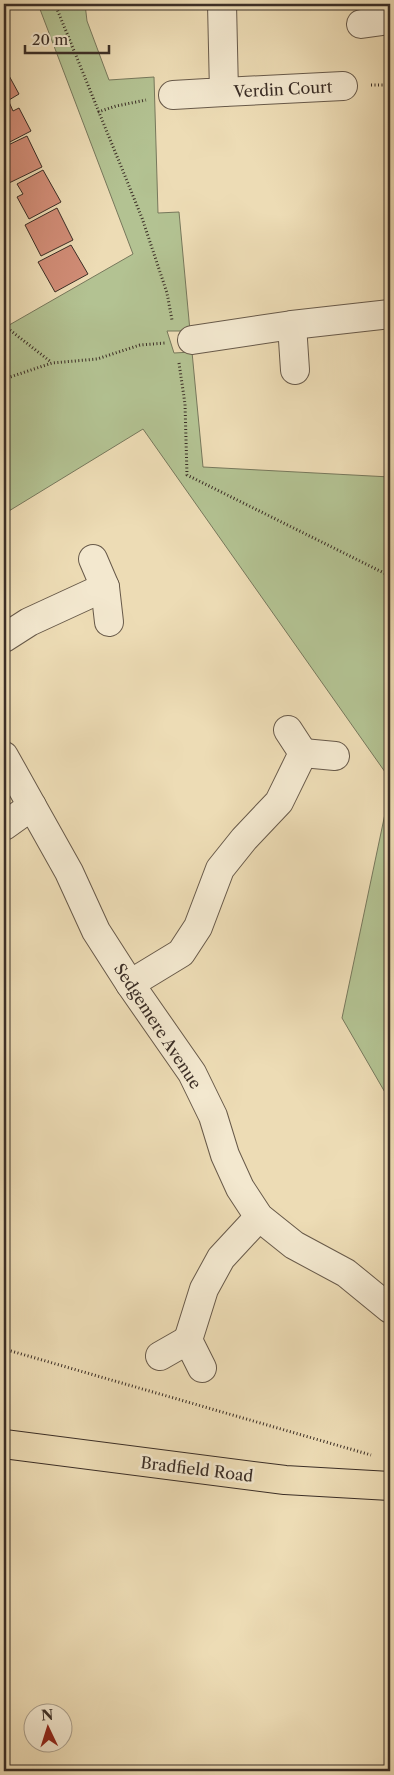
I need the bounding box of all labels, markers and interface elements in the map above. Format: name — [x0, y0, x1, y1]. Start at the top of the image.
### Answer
scale bar — [25, 22, 109, 54]
text: 20 m — [32, 30, 68, 49]
street label: Verdin Court — [232, 76, 333, 102]
street label: Sedgemere Avenue — [110, 960, 206, 1092]
street label: Bradfield Road — [140, 1452, 255, 1486]
north arrow — [22, 1702, 72, 1752]
text: N — [40, 1706, 54, 1724]

